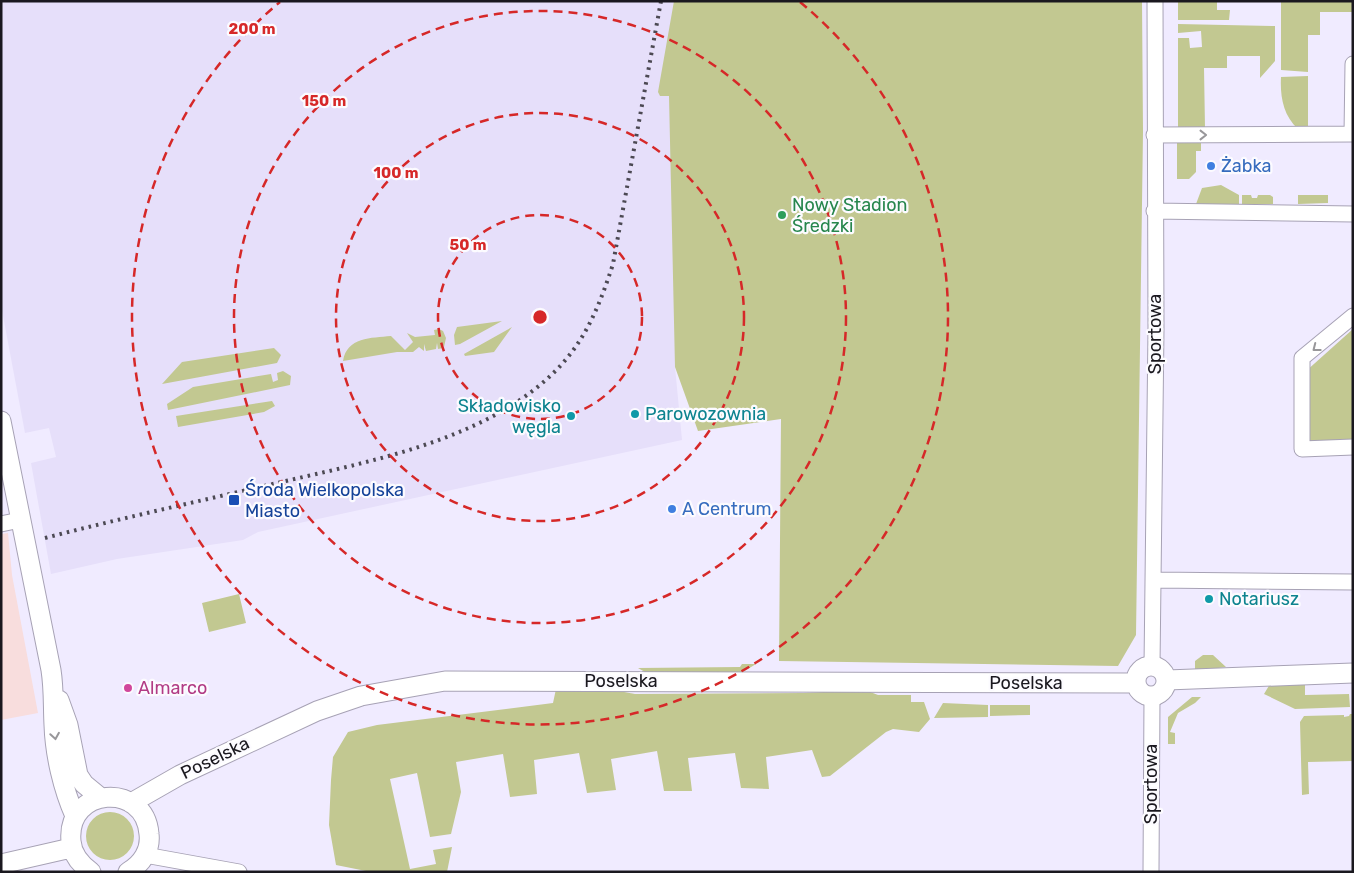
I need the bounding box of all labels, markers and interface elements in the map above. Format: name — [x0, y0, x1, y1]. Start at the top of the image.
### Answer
text: 200 m — [228, 20, 276, 38]
text: 150 m — [302, 92, 346, 110]
one-way arrow — [1199, 130, 1207, 140]
place label: Żabka — [1221, 155, 1272, 177]
marker: Żabka — [1205, 160, 1217, 172]
text: 100 m — [374, 164, 418, 182]
place label: Nowy Stadion Średzki — [792, 194, 907, 237]
marker: Nowy Stadion Średzki — [776, 209, 788, 221]
text: 50 m — [450, 236, 486, 254]
street label: Sportowa — [1144, 294, 1166, 374]
centre of rings — [531, 308, 549, 326]
one-way arrow — [1313, 342, 1322, 350]
place label: Składowisko węgla — [458, 395, 561, 438]
place label: Parowozownia — [645, 403, 766, 425]
marker: Parowozownia — [629, 408, 641, 420]
marker: Składowisko węgla — [565, 410, 577, 422]
place label: Środa Wielkopolska Miasto — [245, 479, 404, 522]
marker: Środa Wielkopolska Miasto — [227, 493, 241, 507]
place label: A Centrum — [682, 498, 772, 520]
marker: A Centrum — [666, 503, 678, 515]
place label: Notariusz — [1219, 588, 1299, 610]
marker: Notariusz — [1203, 593, 1215, 605]
street label: Poselska — [584, 670, 658, 692]
street label: Poselska — [989, 672, 1063, 694]
place label: Almarco — [138, 677, 207, 699]
marker: Almarco — [122, 682, 134, 694]
one-way arrow — [50, 731, 60, 740]
street label: Poselska — [177, 732, 253, 784]
street label: Sportowa — [1140, 744, 1162, 824]

